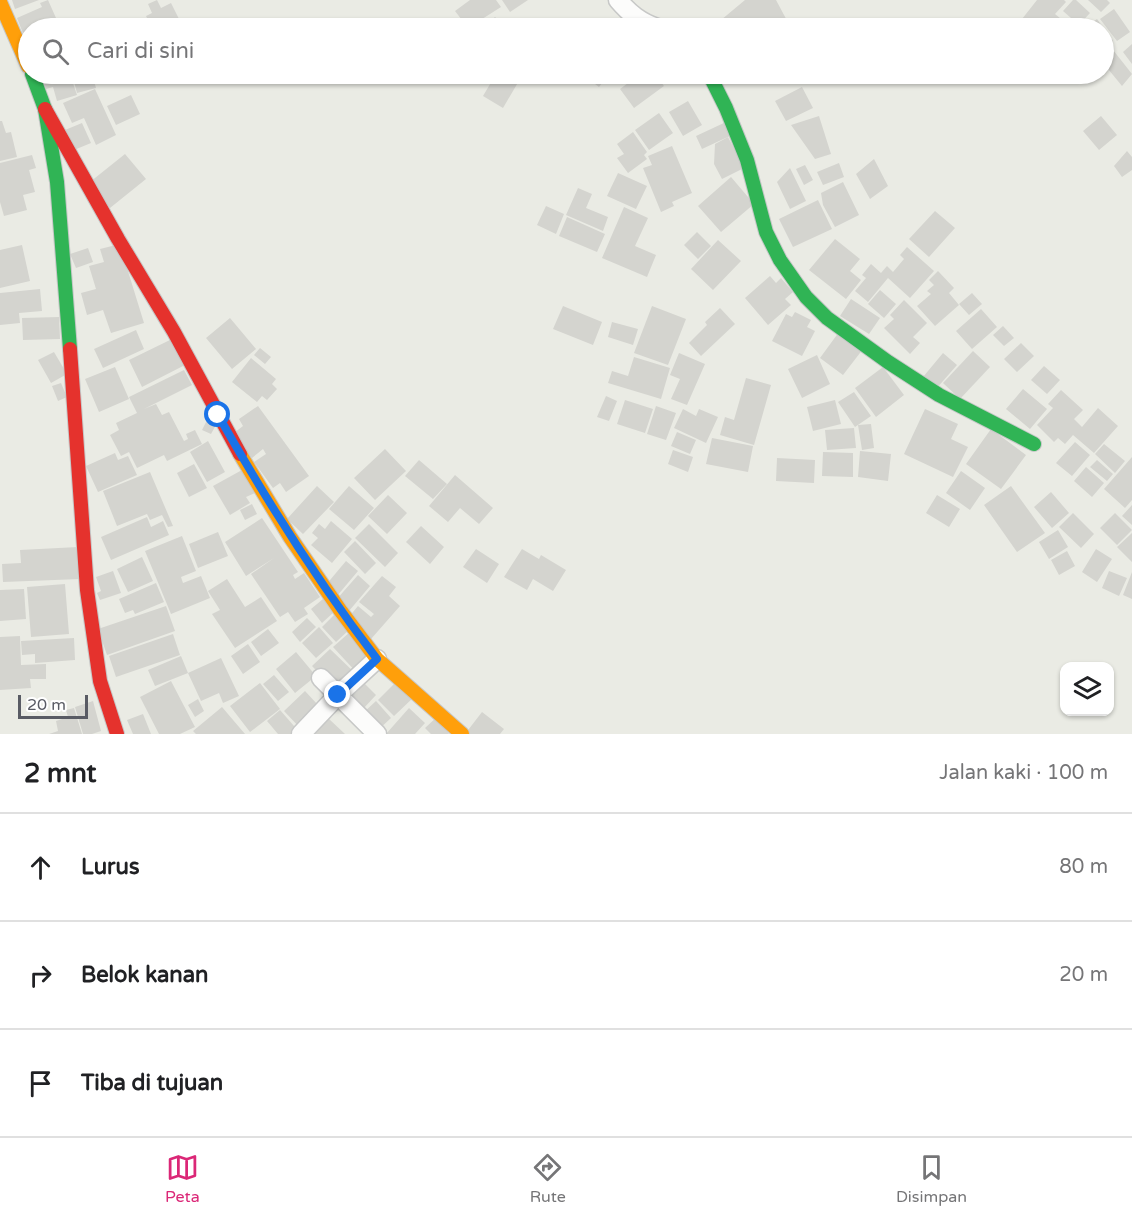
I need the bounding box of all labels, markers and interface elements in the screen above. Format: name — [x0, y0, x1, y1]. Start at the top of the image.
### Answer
search box — [18, 18, 1114, 84]
icon: search — [39, 35, 72, 68]
text: Cari di sini — [87, 38, 194, 64]
route start — [204, 401, 230, 427]
map controls — [1060, 662, 1114, 716]
button: layers — [1060, 662, 1114, 716]
route end — [324, 681, 350, 707]
scale bar — [18, 692, 88, 720]
text: 20 m — [27, 695, 66, 715]
text: 2 mnt — [24, 758, 96, 789]
text: Jalan kaki · 100 m — [939, 761, 1108, 785]
icon: ahead — [24, 851, 57, 884]
text: Lurus — [81, 854, 139, 880]
text: 80 m — [1059, 855, 1108, 879]
icon: right — [24, 959, 57, 992]
text: Belok kanan — [81, 962, 208, 988]
text: 20 m — [1059, 963, 1108, 987]
icon: arrive — [24, 1067, 57, 1100]
text: Tiba di tujuan — [81, 1070, 223, 1096]
tab: Peta — [165, 1151, 200, 1207]
tab: Rute — [530, 1151, 566, 1207]
tab: Disimpan — [896, 1151, 967, 1207]

